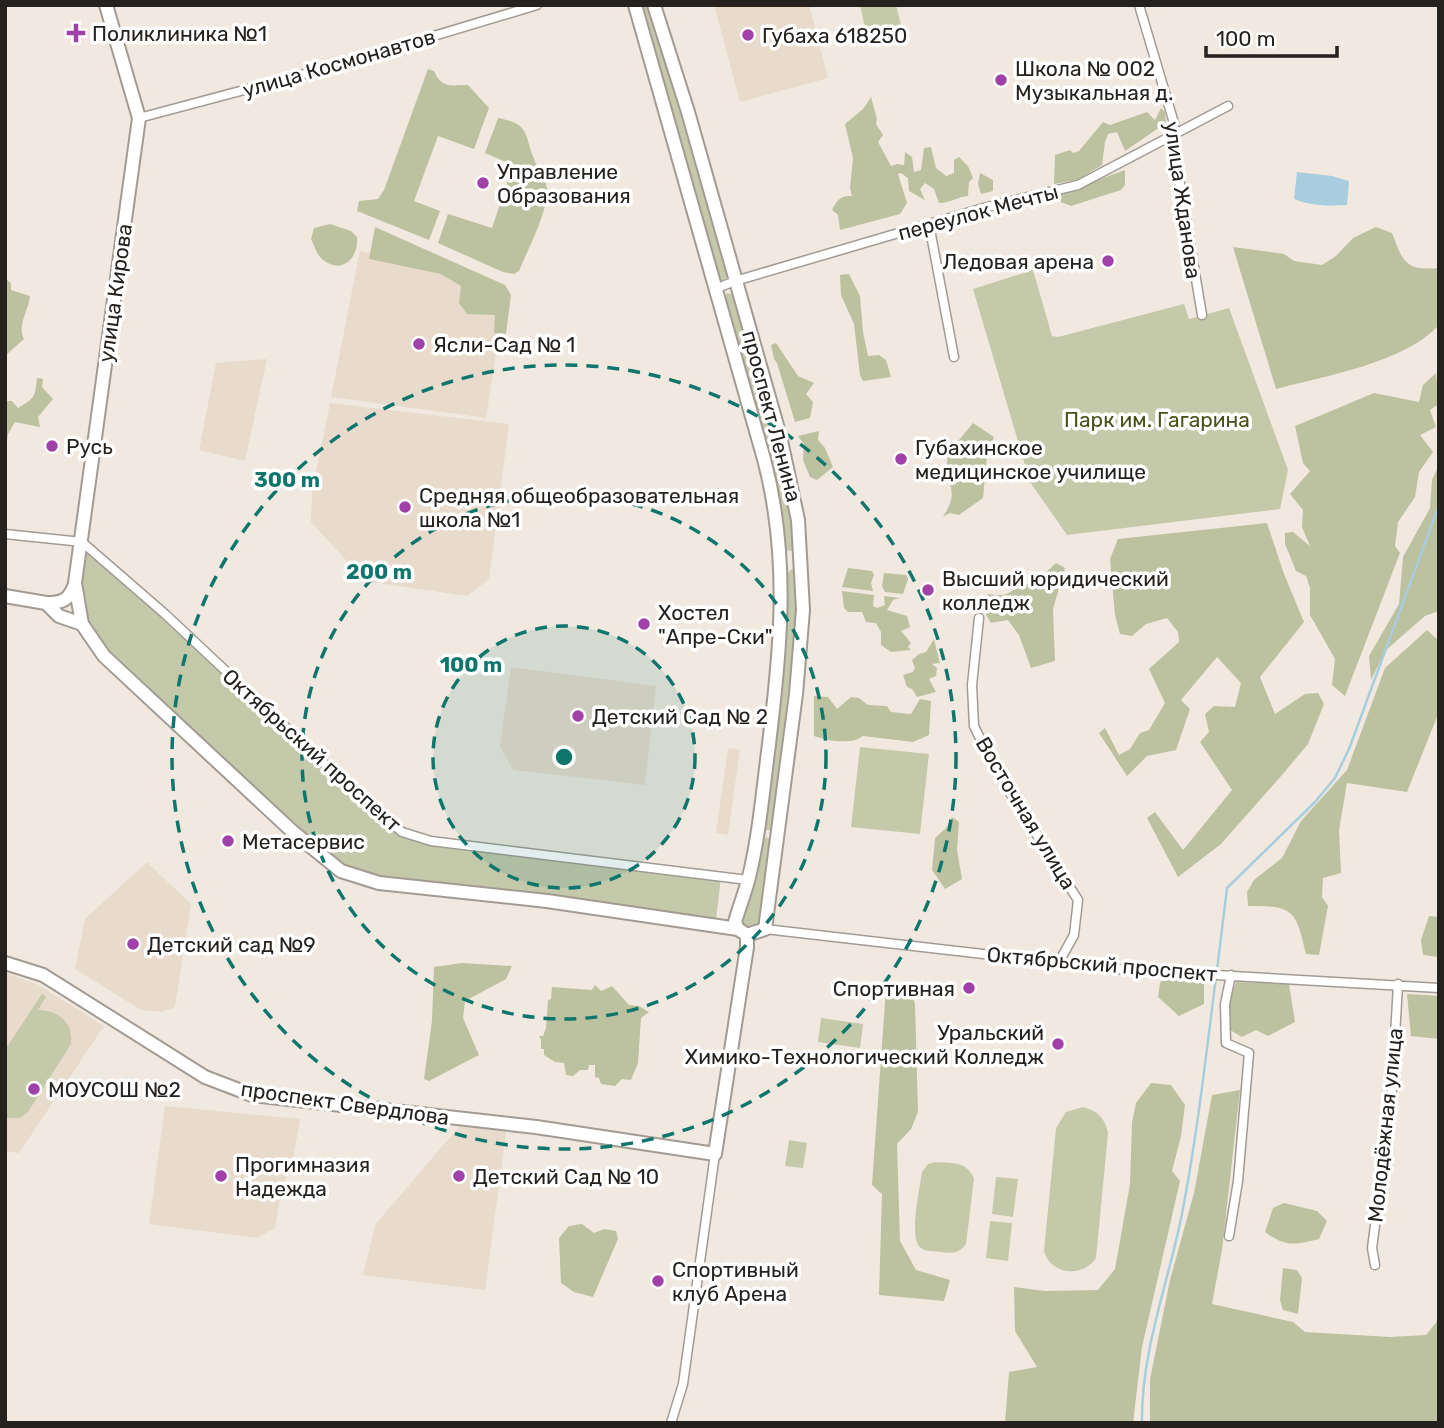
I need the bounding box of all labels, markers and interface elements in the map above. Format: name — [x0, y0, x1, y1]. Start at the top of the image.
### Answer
scale bar — [1206, 14, 1337, 58]
place label: Поликлиника №1 — [92, 21, 267, 46]
marker: Поликлиника №1 — [66, 23, 86, 43]
place label: Губаха 618250 — [762, 23, 907, 48]
street label: улица Космонавтов — [240, 24, 438, 102]
text: 100 m — [1216, 26, 1275, 51]
marker: Губаха 618250 — [740, 27, 756, 43]
place label: Школа № 002 Музыкальная д. — [1015, 56, 1173, 105]
marker: Школа № 002 Музыкальная д. — [993, 72, 1009, 88]
street label: улица Жданова — [1160, 120, 1206, 280]
place label: Управление Образования — [497, 159, 631, 208]
marker: Управление Образования — [475, 175, 491, 191]
street label: переулок Мечты — [895, 179, 1061, 245]
street label: улица Кирова — [93, 222, 137, 364]
place label: Ледовая арена — [943, 249, 1094, 274]
marker: Ледовая арена — [1100, 253, 1116, 269]
street label: проспект Ленина — [737, 328, 807, 504]
place label: Ясли-Сад № 1 — [433, 332, 575, 357]
marker: Ясли-Сад № 1 — [411, 336, 427, 352]
park label: Парк им. Гагарина — [1064, 407, 1250, 432]
place label: Русь — [66, 434, 113, 459]
place label: Губахинское медицинское училище — [915, 435, 1146, 484]
marker: Русь — [44, 438, 60, 454]
marker: Губахинское медицинское училище — [893, 451, 909, 467]
text: 300 m — [254, 467, 320, 492]
place label: Средняя общеобразовательная школа №1 — [419, 483, 739, 532]
marker: Средняя общеобразовательная школа №1 — [397, 499, 413, 515]
text: 200 m — [346, 559, 412, 584]
place label: Высший юридический колледж — [942, 566, 1169, 615]
marker: Высший юридический колледж — [920, 582, 936, 598]
place label: Хостел "Апре-Ски" — [658, 600, 773, 649]
marker: Хостел "Апре-Ски" — [636, 616, 652, 632]
text: 100 m — [440, 652, 502, 677]
street label: Октябрьский проспект — [218, 663, 406, 837]
place label: Детский Сад № 2 — [592, 704, 768, 729]
marker: Детский Сад № 2 — [570, 708, 586, 724]
street label: Восточная улица — [971, 732, 1081, 894]
centre of rings — [552, 745, 576, 769]
place label: Метасервис — [242, 829, 365, 854]
marker: Метасервис — [220, 833, 236, 849]
place label: Детский сад №9 — [147, 932, 316, 957]
marker: Детский сад №9 — [125, 936, 141, 952]
street label: Октябрьский проспект — [986, 941, 1219, 987]
place label: Спортивная — [833, 976, 955, 1001]
marker: Спортивная — [961, 980, 977, 996]
place label: Уральский Химико-Технологический Колледж — [685, 1020, 1044, 1069]
street label: Молодёжная улица — [1362, 1027, 1408, 1223]
marker: Уральский Химико-Технологический Колледж — [1050, 1036, 1066, 1052]
street label: проспект Свердлова — [239, 1076, 451, 1130]
place label: МОУСОШ №2 — [48, 1077, 181, 1102]
marker: МОУСОШ №2 — [26, 1081, 42, 1097]
place label: Прогимназия Надежда — [235, 1152, 370, 1201]
place label: Детский Сад № 10 — [473, 1164, 659, 1189]
marker: Прогимназия Надежда — [213, 1168, 229, 1184]
marker: Детский Сад № 10 — [451, 1168, 467, 1184]
place label: Спортивный клуб Арена — [672, 1257, 799, 1306]
marker: Спортивный клуб Арена — [650, 1273, 666, 1289]

